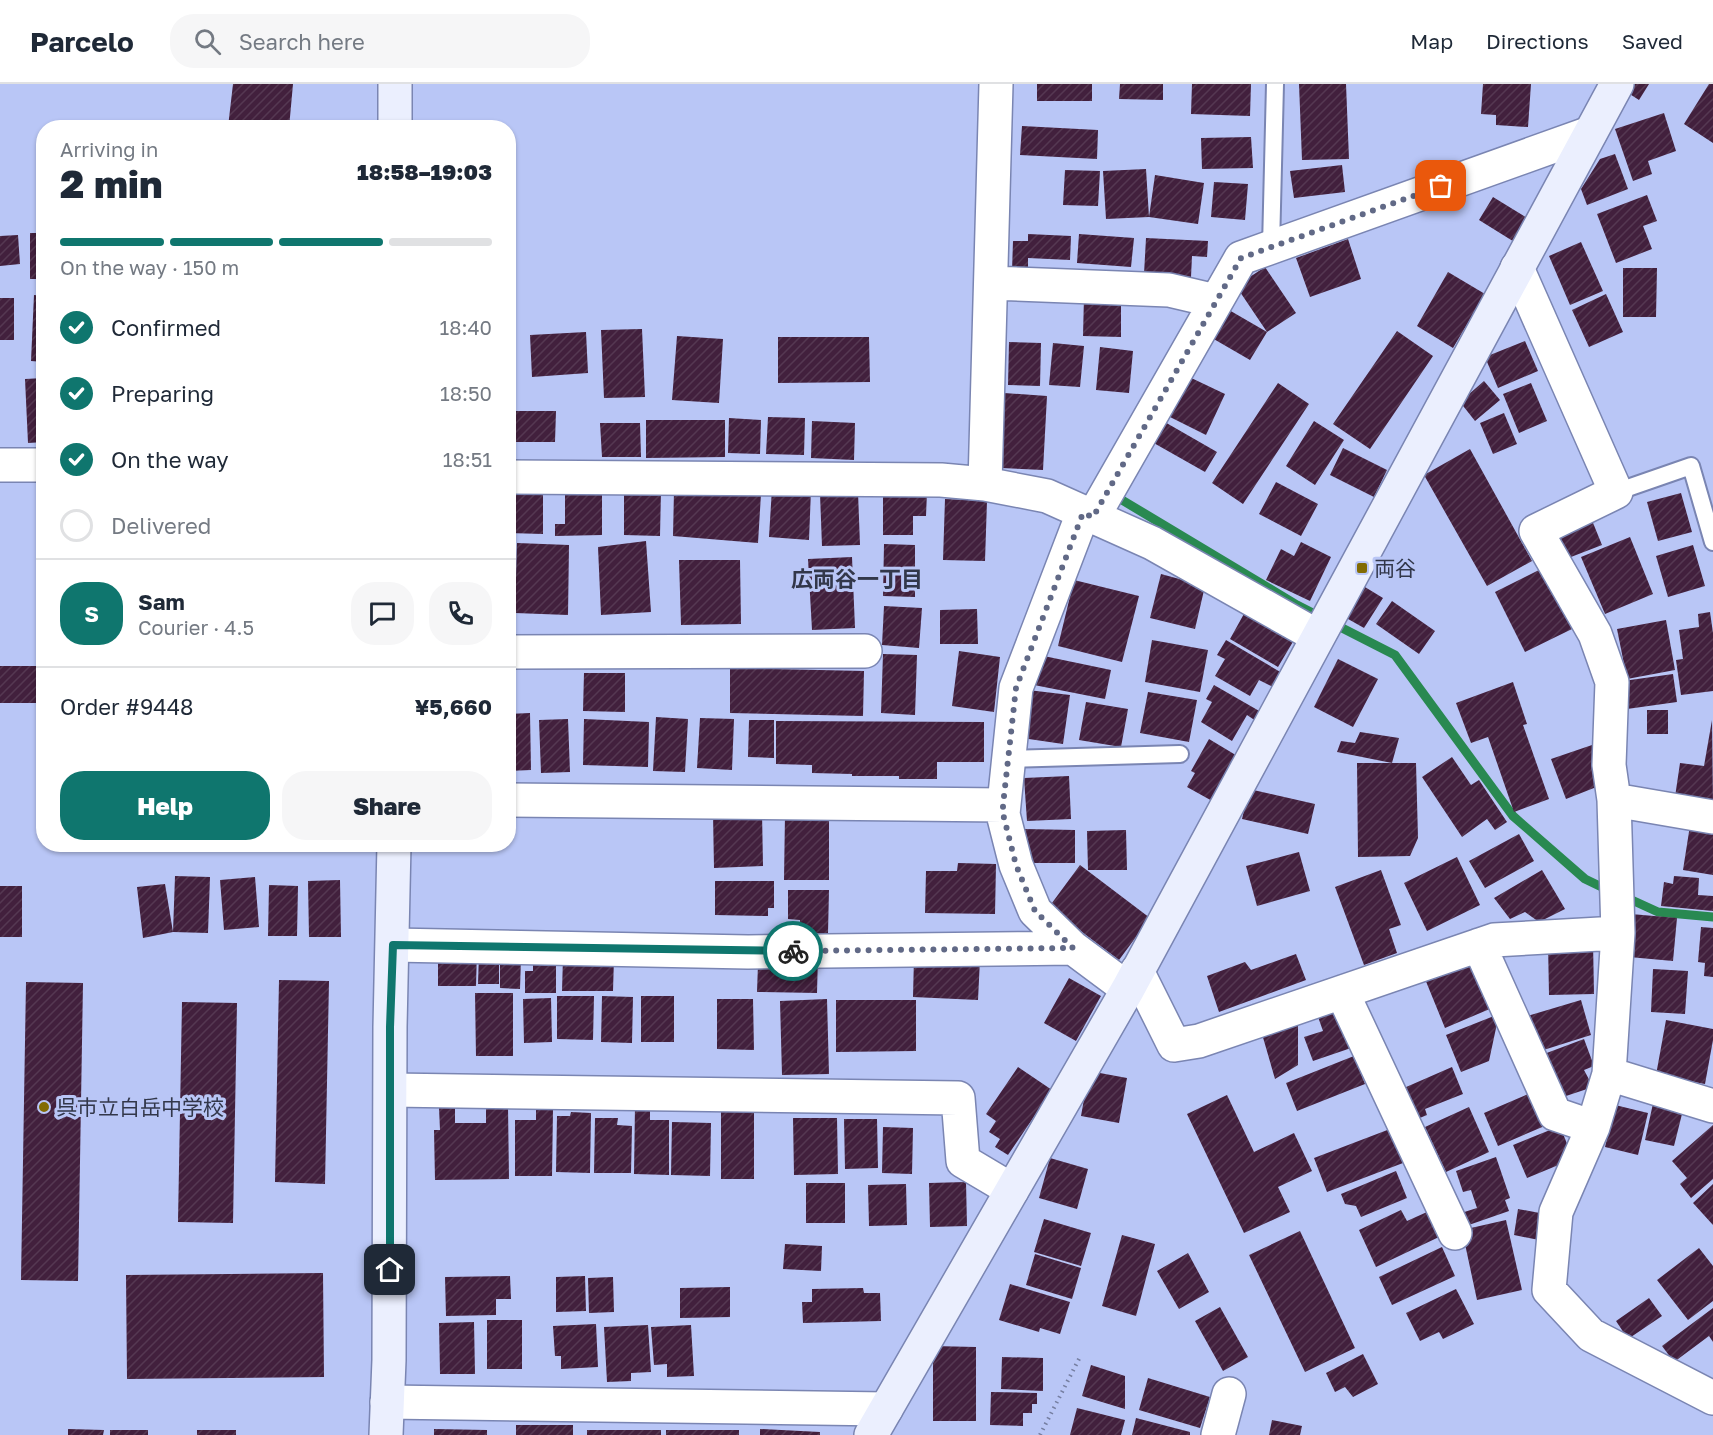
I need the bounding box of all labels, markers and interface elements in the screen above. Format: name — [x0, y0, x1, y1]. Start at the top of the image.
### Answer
search box — [170, 14, 590, 68]
text: Parcelo — [30, 25, 134, 58]
icon: search — [191, 25, 224, 58]
text: Search here — [239, 28, 365, 55]
text: Map — [1410, 28, 1453, 54]
text: Directions — [1486, 28, 1589, 54]
text: Saved — [1622, 28, 1683, 54]
text: Arriving in — [60, 137, 158, 161]
text: 18:58–19:03 — [357, 158, 492, 185]
text: 2 min — [60, 160, 163, 207]
pin — [1415, 160, 1466, 211]
icon: bag — [1424, 169, 1457, 202]
text: On the way · 150 m — [60, 255, 239, 279]
icon: check — [60, 311, 93, 344]
text: Confirmed — [111, 314, 221, 341]
text: 18:40 — [440, 315, 492, 339]
icon: check — [60, 377, 93, 410]
text: Preparing — [111, 380, 214, 407]
text: 18:50 — [440, 381, 492, 405]
icon: check — [60, 443, 93, 476]
text: On the way — [111, 446, 229, 473]
text: 18:51 — [443, 447, 492, 471]
text: Delivered — [111, 512, 211, 539]
place label: 両谷 — [1374, 555, 1416, 581]
marker: 両谷 — [1355, 561, 1369, 575]
district label: 広両谷一丁目 — [791, 565, 923, 592]
button: chat — [351, 582, 414, 645]
button: phone — [429, 582, 492, 645]
text: Sam — [138, 588, 185, 615]
text: S — [84, 600, 99, 627]
text: Courier · 4.5 — [138, 615, 254, 639]
text: Order #9448 — [60, 693, 194, 720]
text: ¥5,660 — [415, 693, 492, 720]
button: Help — [60, 771, 270, 840]
button: Share — [282, 771, 492, 840]
courier — [763, 921, 823, 981]
icon: bike — [777, 935, 810, 968]
place label: 呉市立白岳中学校 — [56, 1094, 224, 1120]
marker: 呉市立白岳中学校 — [37, 1100, 51, 1114]
pin — [364, 1244, 415, 1295]
icon: home — [373, 1253, 406, 1286]

